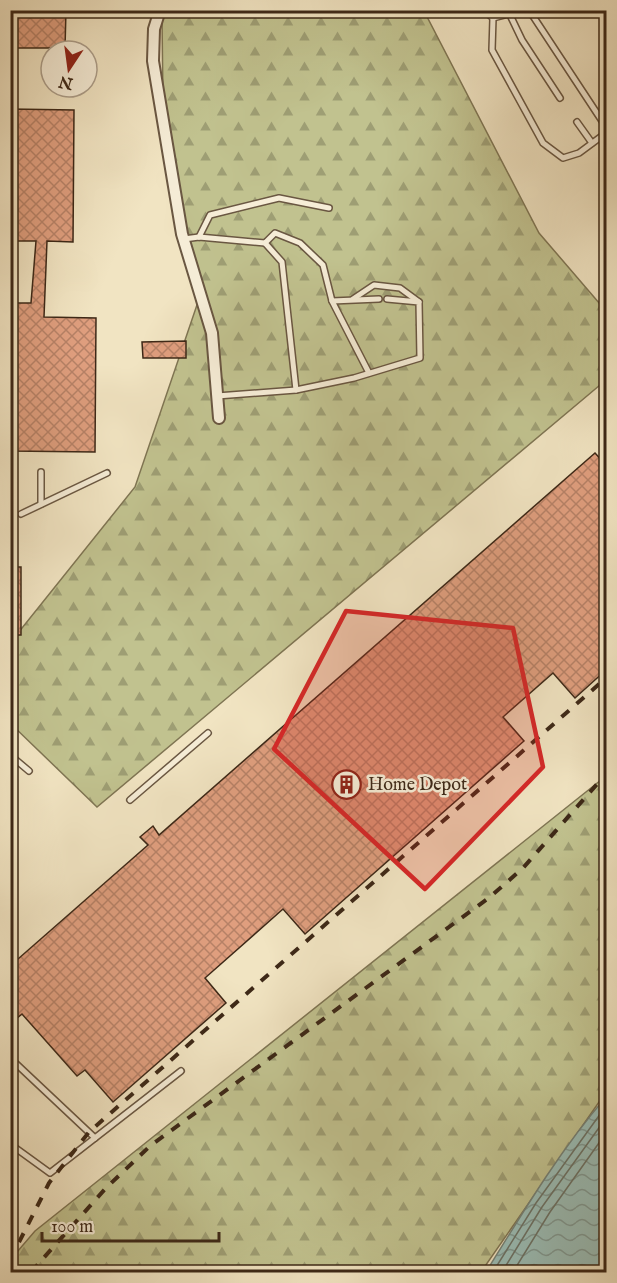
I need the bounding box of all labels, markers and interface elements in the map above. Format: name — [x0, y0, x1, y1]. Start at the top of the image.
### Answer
north arrow — [39, 39, 99, 99]
text: N — [57, 70, 76, 93]
building icon: Home Depot — [331, 768, 363, 800]
place label: Home Depot — [368, 774, 467, 797]
scale bar — [42, 1205, 219, 1243]
text: 100 m — [51, 1216, 93, 1239]

